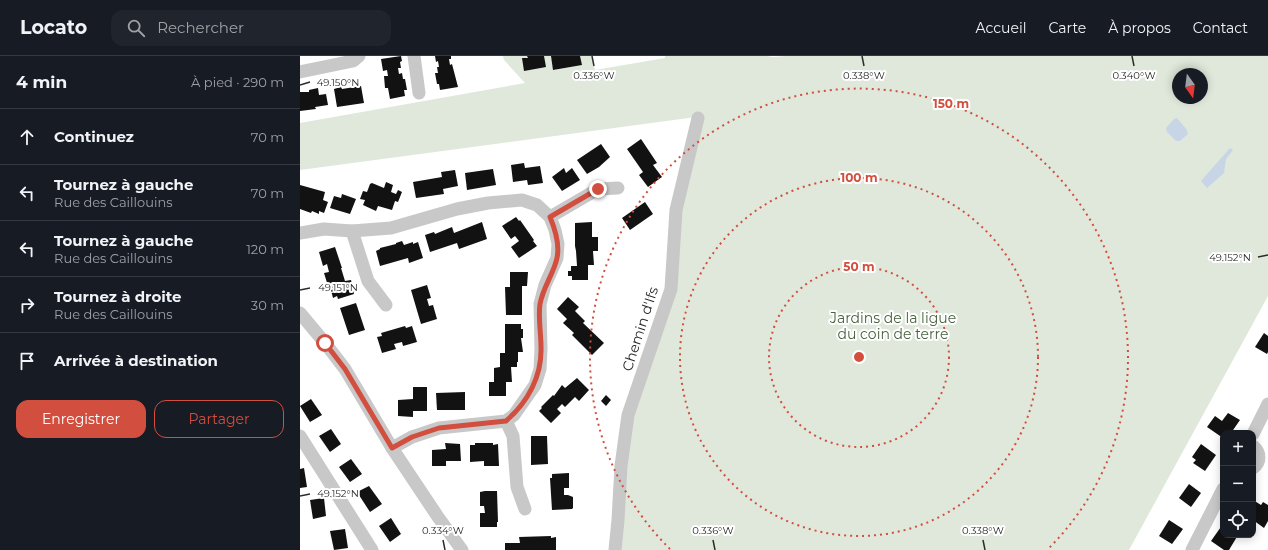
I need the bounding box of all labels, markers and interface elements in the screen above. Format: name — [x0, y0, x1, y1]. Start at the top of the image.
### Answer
search box — [111, 10, 391, 46]
text: Locato — [20, 16, 87, 39]
icon: search — [125, 17, 147, 39]
text: Rechercher — [157, 18, 244, 37]
text: Accueil — [976, 19, 1027, 37]
text: Carte — [1049, 19, 1086, 37]
text: À propos — [1108, 19, 1171, 37]
text: Contact — [1193, 19, 1248, 37]
north arrow — [1172, 68, 1208, 104]
text: 0.336°W — [573, 69, 615, 82]
text: 0.338°W — [843, 69, 885, 82]
text: 0.340°W — [1112, 69, 1156, 82]
text: 4 min — [16, 72, 67, 92]
text: À pied · 290 m — [191, 74, 284, 90]
text: 49.150°N — [317, 76, 359, 89]
text: 150 m — [933, 96, 969, 111]
icon: ahead — [16, 126, 38, 148]
text: Continuez — [54, 127, 134, 146]
text: 70 m — [251, 129, 284, 145]
text: 100 m — [841, 170, 877, 185]
text: Tournez à gauche — [54, 175, 193, 194]
route end — [589, 180, 607, 198]
icon: left — [16, 182, 38, 204]
text: 70 m — [251, 185, 284, 201]
text: Rue des Caillouins — [54, 194, 173, 210]
text: Tournez à gauche — [54, 231, 193, 250]
icon: left — [16, 238, 38, 260]
text: 120 m — [246, 241, 284, 257]
text: Rue des Caillouins — [54, 250, 173, 266]
text: 49.152°N — [1209, 251, 1251, 264]
text: 50 m — [843, 259, 875, 274]
text: 49.151°N — [318, 281, 358, 294]
street label: Chemin d'Ifs — [618, 284, 662, 374]
text: Tournez à droite — [54, 287, 182, 306]
icon: right — [16, 294, 38, 316]
text: 30 m — [251, 297, 284, 313]
text: Rue des Caillouins — [54, 306, 173, 322]
park label: Jardins de la ligue du coin de terre — [829, 309, 956, 343]
route start — [316, 334, 334, 352]
icon: arrive — [16, 350, 38, 372]
centre of rings — [852, 350, 866, 364]
text: Arrivée à destination — [54, 351, 218, 370]
button: Enregistrer — [16, 400, 146, 438]
button: Partager — [154, 400, 284, 438]
map controls — [1220, 430, 1256, 538]
button: + — [1220, 430, 1256, 466]
button: − — [1220, 466, 1256, 502]
text: 49.152°N — [317, 487, 359, 500]
button: locate — [1220, 502, 1256, 538]
text: 0.334°W — [422, 524, 464, 537]
text: 0.336°W — [692, 524, 734, 537]
text: 0.338°W — [962, 524, 1004, 537]

